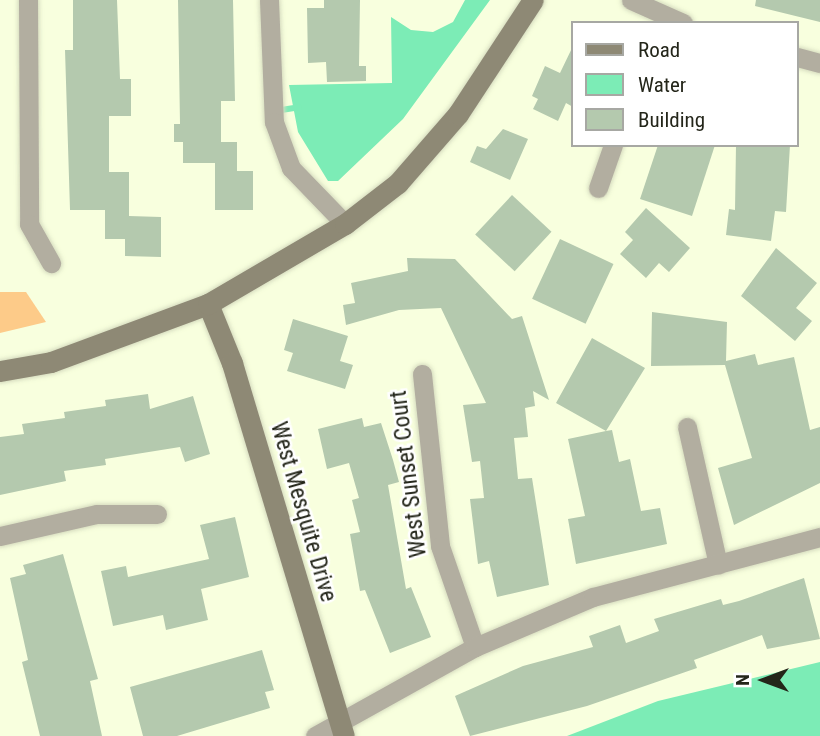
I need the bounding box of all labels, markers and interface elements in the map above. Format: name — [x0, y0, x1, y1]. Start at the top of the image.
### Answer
legend — [572, 21, 799, 147]
text: Road — [638, 38, 680, 62]
text: Water — [638, 73, 686, 97]
text: Building — [638, 108, 705, 132]
street label: West Sunset Court — [385, 389, 433, 559]
street label: West Mesquite Drive — [264, 419, 342, 605]
north arrow — [729, 645, 799, 715]
text: N — [731, 674, 754, 686]

